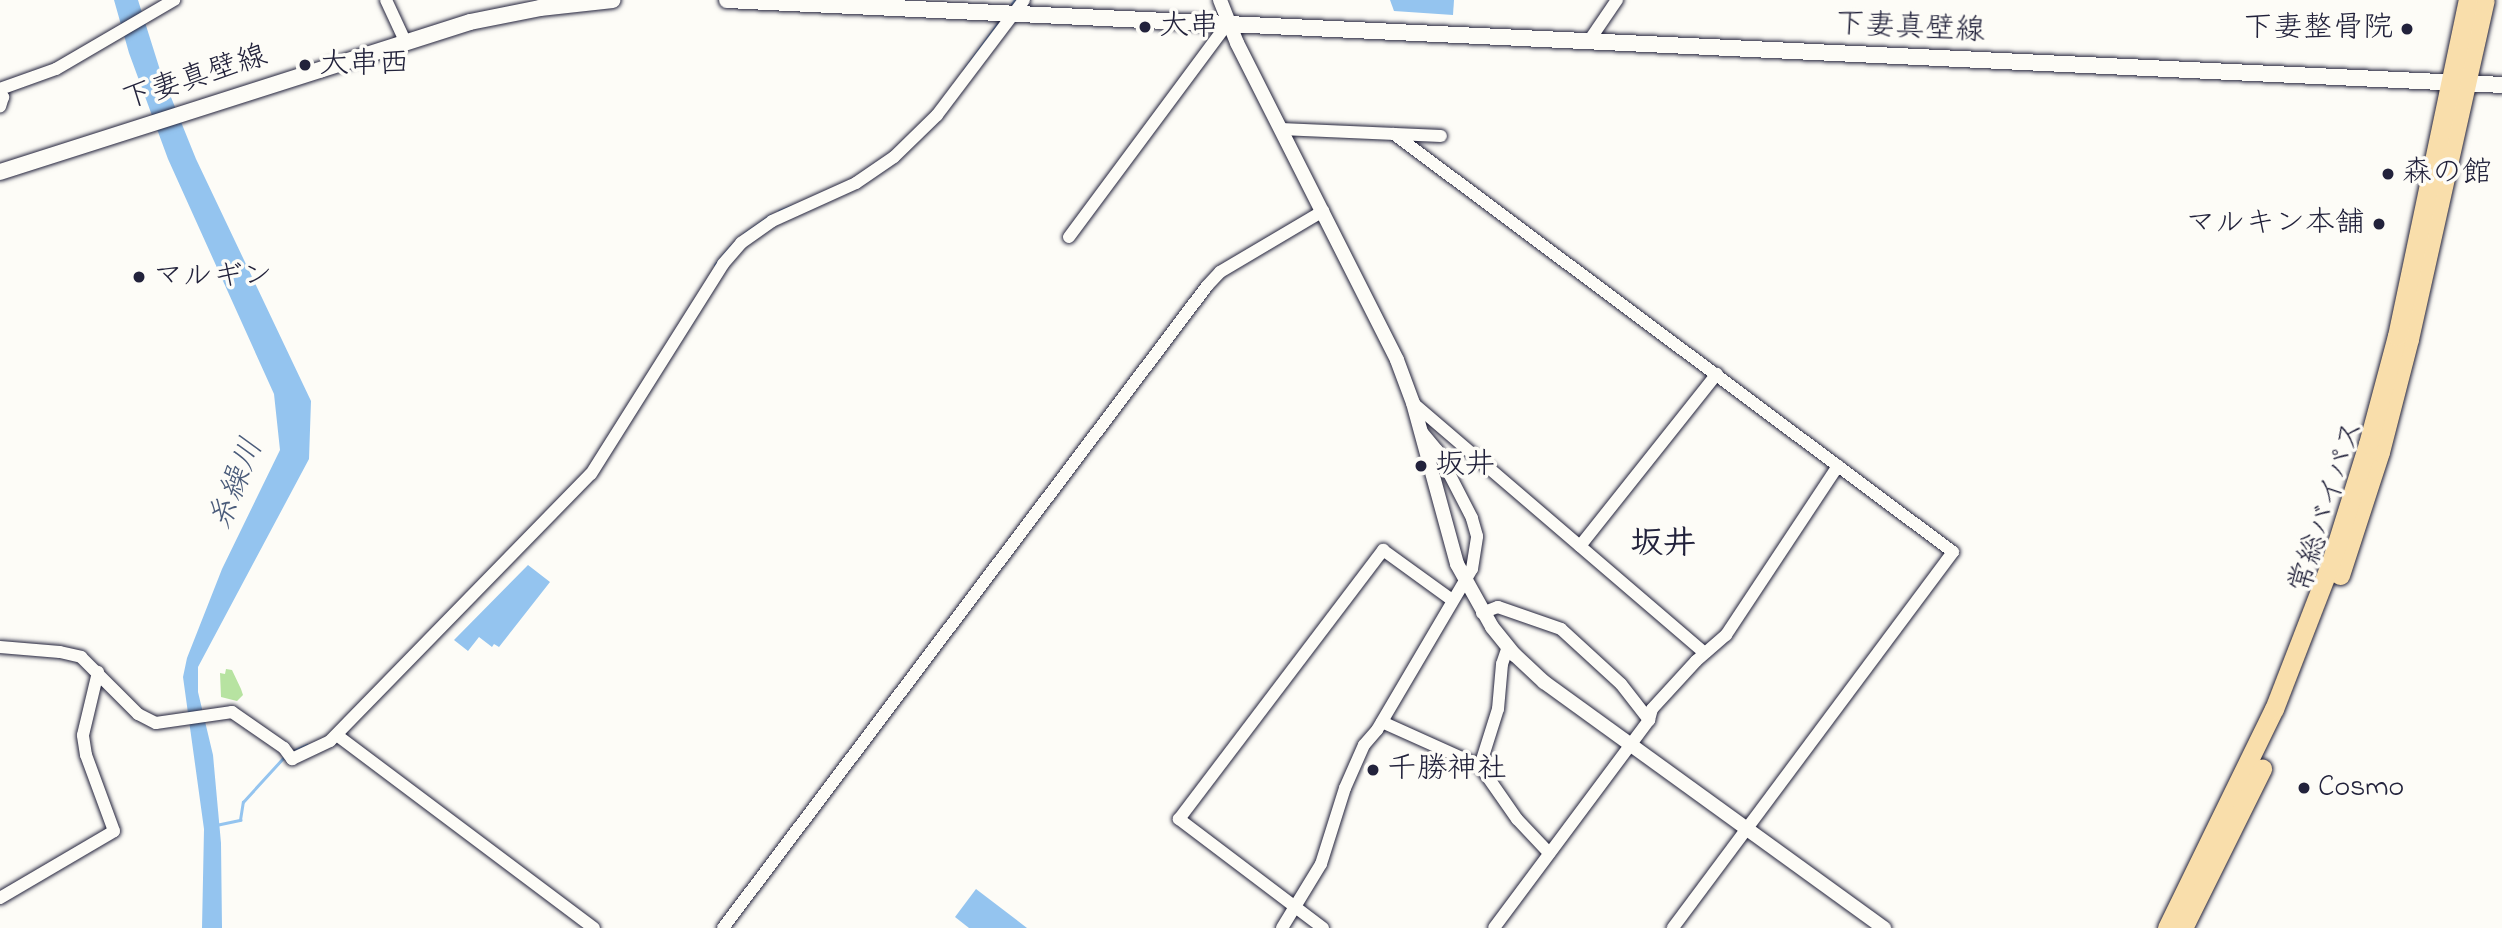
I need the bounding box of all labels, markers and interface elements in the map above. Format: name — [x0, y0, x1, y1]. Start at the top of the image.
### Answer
street label: 下妻真壁線 — [1834, 7, 1986, 51]
place label: 大串 — [1159, 9, 1219, 45]
place label: 下妻整骨院 — [2243, 11, 2393, 47]
marker: 大串 — [1137, 19, 1153, 35]
marker: 下妻整骨院 — [2399, 21, 2415, 37]
street label: 下妻真壁線 — [118, 39, 272, 119]
place label: 大串西 — [319, 47, 409, 83]
marker: 大串西 — [297, 57, 313, 73]
place label: 森の館 — [2402, 156, 2492, 192]
marker: 森の館 — [2380, 166, 2396, 182]
place label: マルキン本舗 — [2185, 206, 2365, 242]
marker: マルキン本舗 — [2371, 216, 2387, 232]
place label: マルギン — [153, 259, 273, 295]
marker: マルギン — [131, 269, 147, 285]
street label: 常総バイパス — [2283, 416, 2373, 598]
water label: 糸繰川 — [202, 433, 274, 537]
place label: 坂井 — [1435, 448, 1495, 484]
marker: 坂井 — [1413, 458, 1429, 474]
district label: 坂井 — [1630, 526, 1696, 566]
place label: 千勝神社 — [1387, 752, 1507, 788]
marker: 千勝神社 — [1365, 762, 1381, 778]
place label: Cosmo — [2318, 770, 2404, 806]
marker: Cosmo — [2296, 780, 2312, 796]

